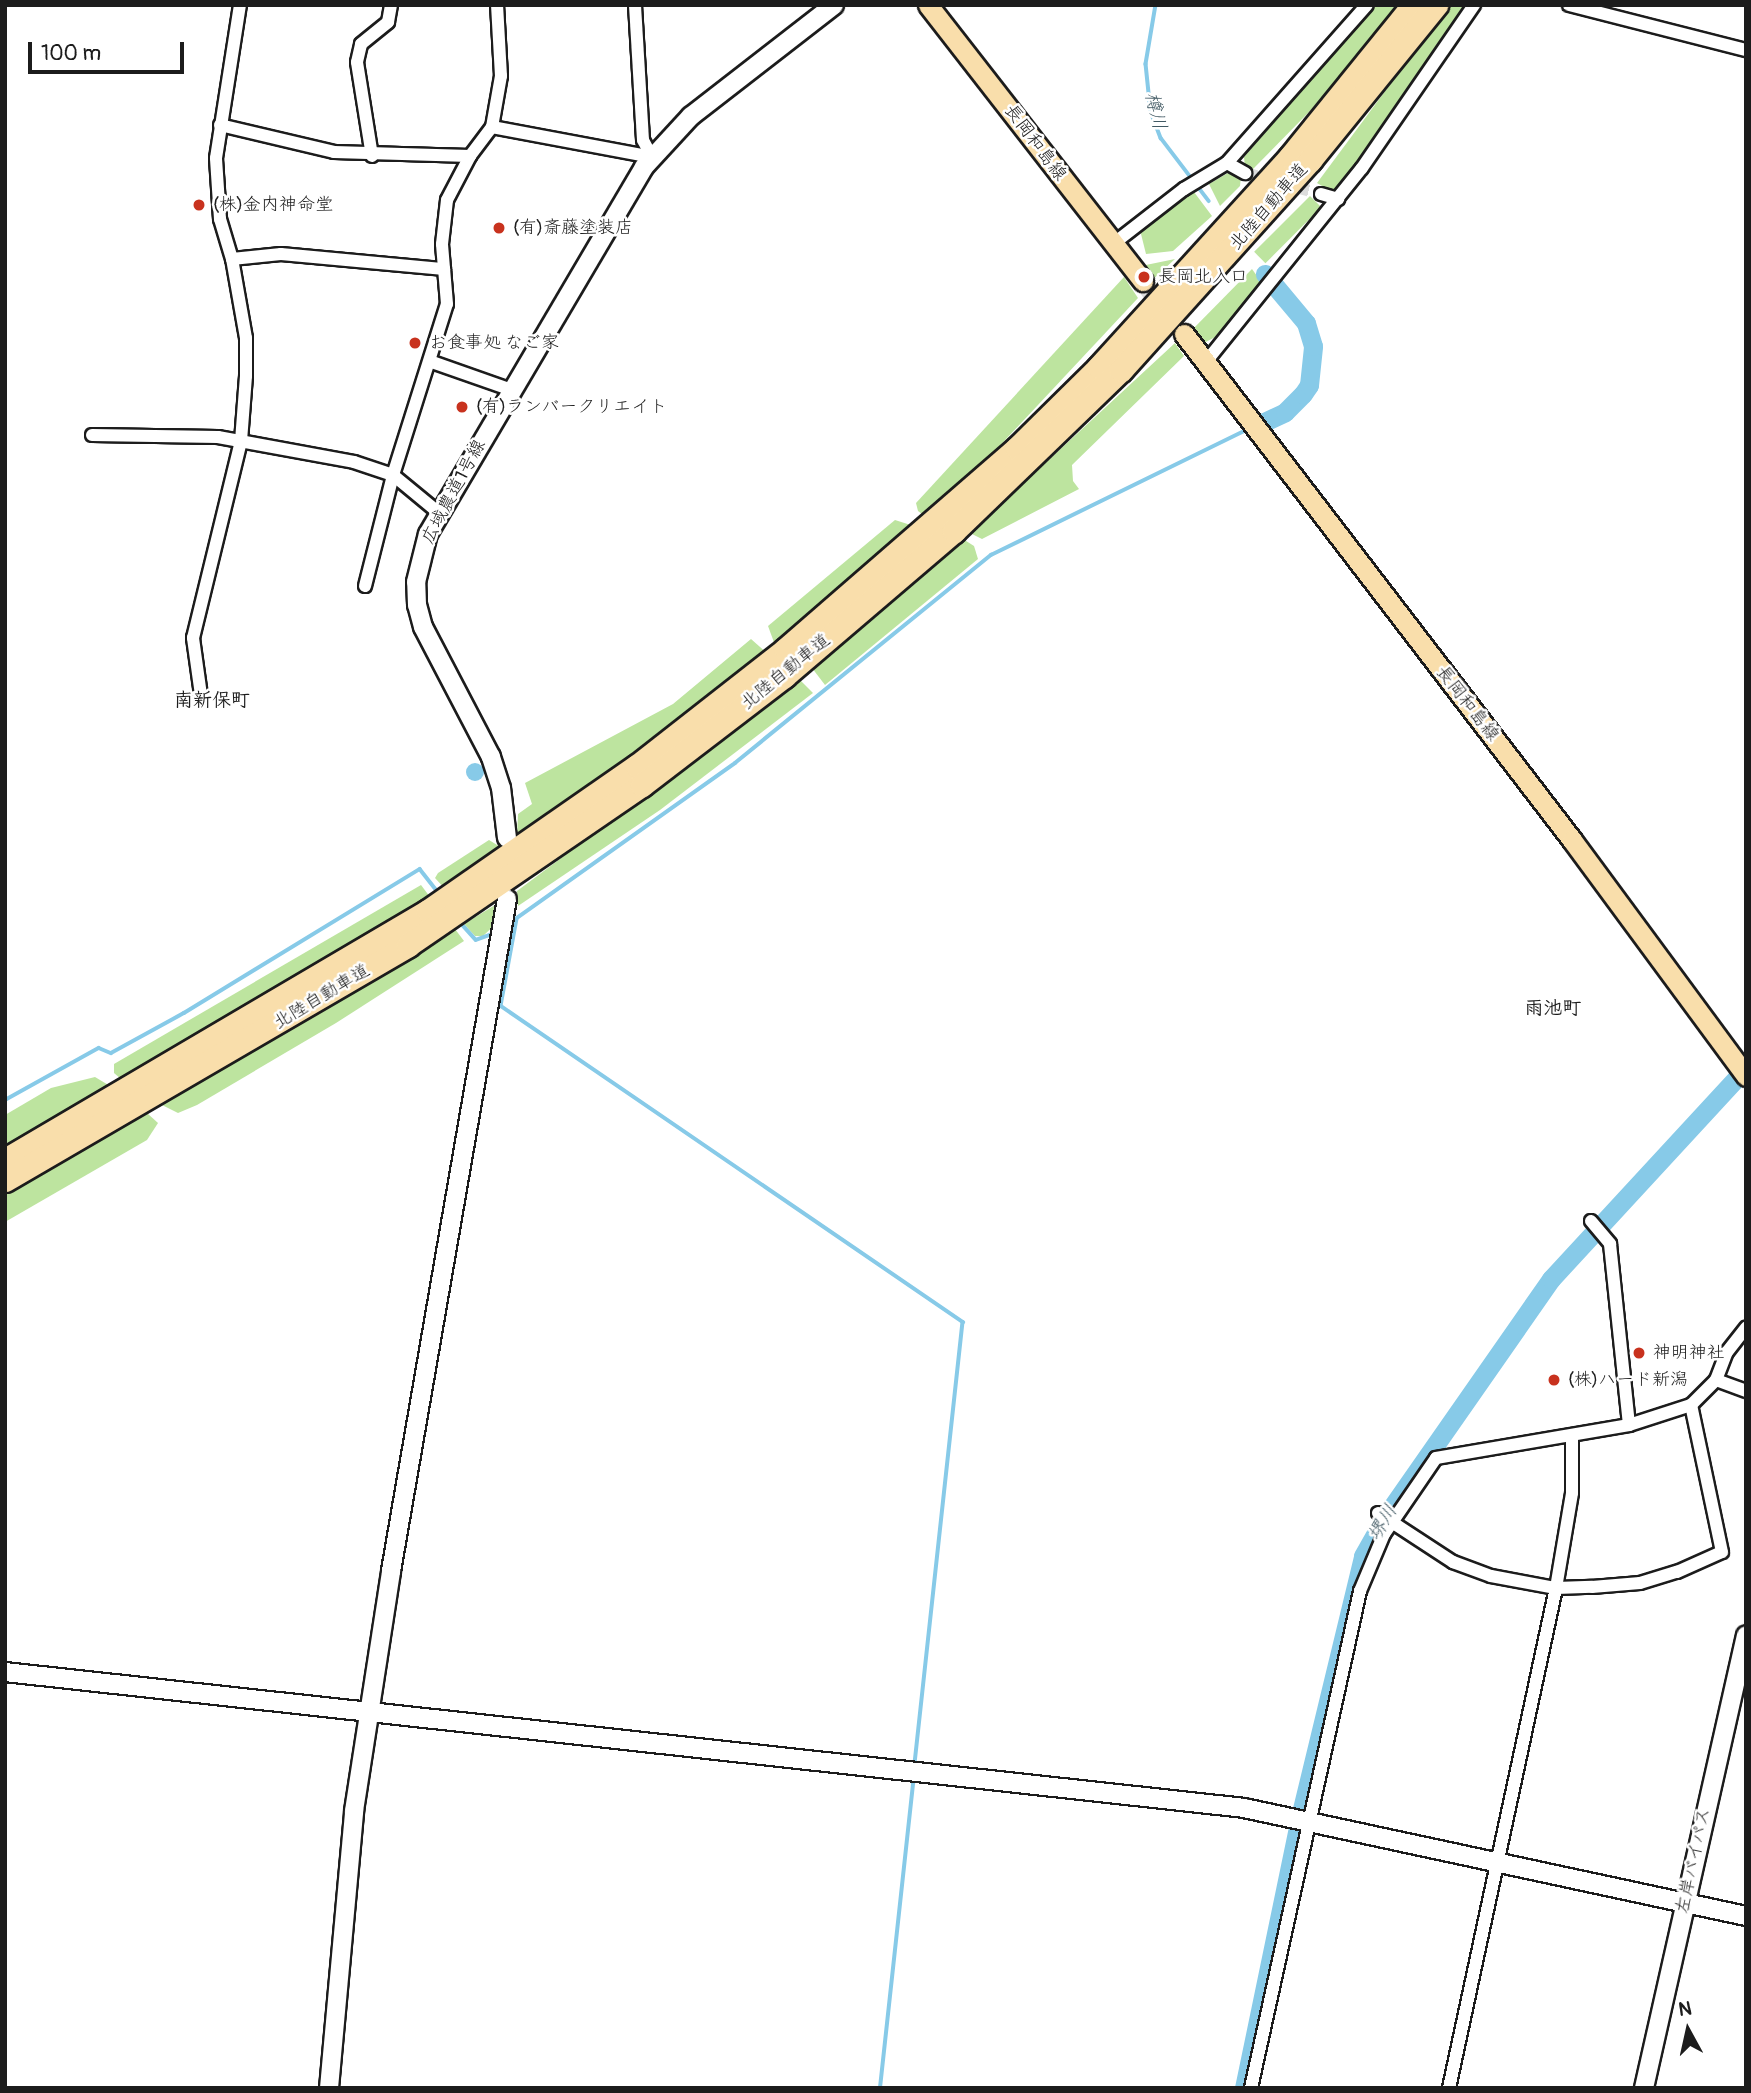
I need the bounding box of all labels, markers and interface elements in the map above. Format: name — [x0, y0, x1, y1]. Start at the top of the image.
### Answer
scale bar — [32, 28, 187, 72]
text: 100 m — [41, 40, 101, 67]
water label: 樽川 — [1139, 90, 1171, 132]
street label: 長岡和島線 — [999, 101, 1071, 185]
street label: 北陸自動車道 — [1225, 159, 1313, 255]
place label: (株)金内神命堂 — [213, 194, 333, 216]
marker: (株)金内神命堂 — [191, 197, 207, 213]
place label: (有)斎藤塗装店 — [513, 217, 633, 239]
marker: (有)斎藤塗装店 — [491, 220, 507, 236]
place label: 長岡北入口 — [1158, 266, 1248, 288]
marker: 長岡北入口 — [1136, 269, 1152, 285]
place label: お食事処 なご家 — [429, 332, 559, 354]
marker: お食事処 なご家 — [407, 335, 423, 351]
place label: (有)ランバークリエイト — [476, 396, 668, 418]
marker: (有)ランバークリエイト — [454, 399, 470, 415]
street label: 広域農道1号線 — [417, 436, 491, 548]
street label: 北陸自動車道 — [737, 630, 835, 714]
street label: 長岡和島線 — [1431, 662, 1503, 746]
district label: 南新保町 — [174, 690, 250, 712]
street label: 北陸自動車道 — [270, 960, 374, 1034]
district label: 雨池町 — [1525, 998, 1581, 1020]
place label: 神明神社 — [1653, 1342, 1725, 1364]
marker: 神明神社 — [1631, 1345, 1647, 1361]
place label: (株)ハード新潟 — [1568, 1369, 1688, 1391]
marker: (株)ハード新潟 — [1546, 1372, 1562, 1388]
water label: 堺川 — [1363, 1501, 1403, 1545]
street label: 左岸バイパス — [1672, 1806, 1716, 1916]
north arrow — [1653, 1995, 1723, 2065]
text: N — [1677, 1996, 1693, 2022]

